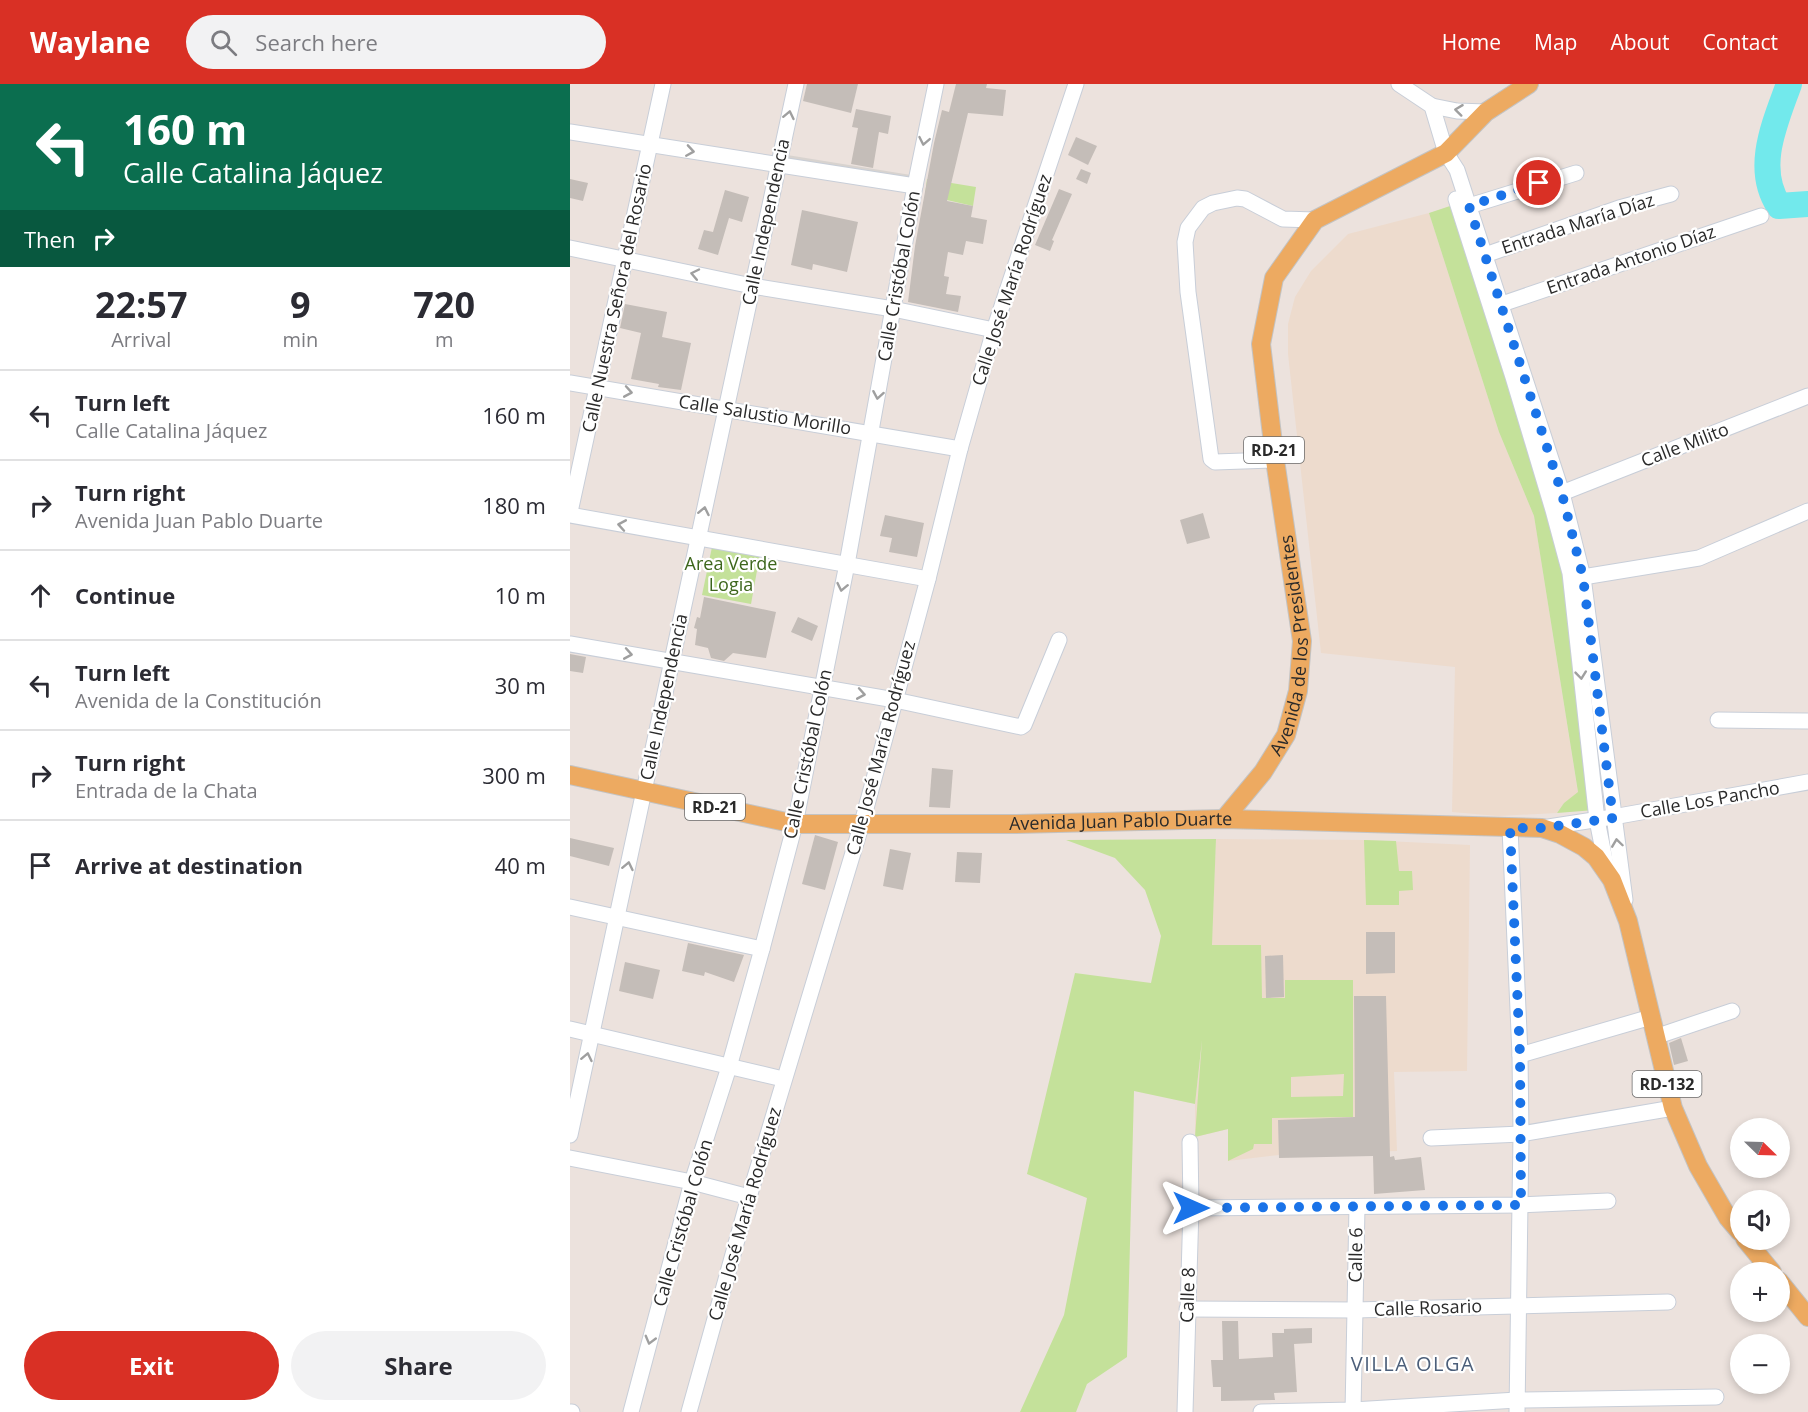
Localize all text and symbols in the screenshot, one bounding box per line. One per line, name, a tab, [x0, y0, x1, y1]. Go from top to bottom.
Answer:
search box	[186, 15, 606, 69]
text: Waylane	[30, 23, 150, 61]
icon: search	[207, 26, 240, 59]
text: Search here	[255, 27, 378, 57]
text: Home	[1442, 28, 1501, 56]
text: Map	[1534, 28, 1577, 56]
text: About	[1610, 28, 1670, 56]
text: Contact	[1703, 28, 1778, 56]
text: 160 m	[123, 100, 247, 157]
one-way arrow	[1454, 104, 1463, 117]
icon: left	[24, 108, 102, 186]
one-way arrow	[782, 111, 795, 121]
street label: Calle Independencia	[736, 136, 794, 307]
one-way arrow	[918, 136, 931, 146]
one-way arrow	[685, 144, 695, 156]
text: Calle Catalina Jáquez	[123, 154, 383, 191]
pin	[1513, 157, 1564, 208]
street label: Calle Nuestra Señora del Rosario	[576, 161, 656, 434]
icon: arrive	[1522, 166, 1555, 199]
street label: Calle José María Rodríguez	[965, 171, 1057, 389]
street label: Entrada María Díaz	[1498, 187, 1657, 259]
street label: Calle Cristóbal Colón	[871, 189, 925, 363]
street label: Entrada Antonio Díaz	[1543, 219, 1718, 299]
icon: right	[87, 222, 120, 255]
text: Then	[24, 224, 75, 254]
one-way arrow	[690, 268, 700, 281]
text: 22:57	[95, 280, 188, 329]
text: 9	[290, 280, 311, 329]
text: 720	[413, 280, 475, 329]
text: Arrival	[111, 326, 171, 353]
text: min	[282, 326, 318, 353]
text: m	[435, 326, 453, 353]
one-way arrow	[623, 386, 632, 398]
text: Turn left	[75, 387, 170, 417]
street label: Calle Salustio Morillo	[677, 389, 853, 440]
one-way arrow	[872, 390, 885, 400]
icon: left	[24, 399, 57, 432]
text: 160 m	[482, 400, 546, 430]
street label: Calle Milito	[1637, 416, 1732, 472]
text: Calle Catalina Jáquez	[75, 417, 267, 444]
road number: RD-21	[1244, 437, 1304, 463]
text: Turn right	[75, 477, 186, 507]
icon: right	[24, 489, 57, 522]
text: 180 m	[482, 490, 546, 520]
text: Avenida Juan Pablo Duarte	[75, 507, 323, 534]
one-way arrow	[697, 507, 710, 517]
one-way arrow	[618, 519, 628, 532]
street label: Avenida de los Presidentes	[1263, 533, 1313, 760]
park label: Area Verde Logia	[685, 551, 777, 596]
icon: ahead	[24, 579, 57, 612]
text: Continue	[75, 580, 175, 610]
text: 10 m	[495, 580, 546, 610]
one-way arrow	[836, 582, 849, 592]
street label: Calle Independencia	[634, 611, 692, 782]
street label: Calle José María Rodríguez	[840, 638, 920, 858]
one-way arrow	[622, 647, 632, 660]
text: Turn left	[75, 657, 170, 687]
street label: Calle Cristóbal Colón	[777, 667, 837, 841]
icon: left	[24, 669, 57, 702]
text: 30 m	[495, 670, 546, 700]
one-way arrow	[1574, 670, 1587, 680]
text: Avenida de la Constitución	[75, 687, 322, 714]
one-way arrow	[856, 688, 866, 700]
text: Turn right	[75, 747, 186, 777]
icon: right	[24, 759, 57, 792]
text: 300 m	[482, 760, 546, 790]
street label: Calle Los Pancho	[1638, 775, 1781, 823]
text: Entrada de la Chata	[75, 777, 258, 804]
road number: RD-21	[685, 794, 745, 820]
street label: Avenida Juan Pablo Duarte	[1009, 806, 1233, 835]
one-way arrow	[1611, 838, 1623, 847]
icon: arrive	[24, 849, 57, 882]
text: Arrive at destination	[75, 850, 303, 880]
text: 40 m	[495, 850, 546, 880]
one-way arrow	[621, 862, 634, 872]
one-way arrow	[580, 1052, 593, 1062]
road number: RD-132	[1632, 1071, 1702, 1097]
street label: Calle José María Rodríguez	[702, 1104, 786, 1323]
north arrow	[1730, 1118, 1790, 1178]
map controls	[1730, 1118, 1790, 1394]
street label: Calle Cristóbal Colón	[647, 1136, 717, 1309]
position arrow	[1159, 1176, 1223, 1240]
button: sound	[1730, 1190, 1790, 1250]
street label: Calle 6	[1343, 1227, 1367, 1283]
button: +	[1730, 1262, 1790, 1322]
street label: Calle 8	[1174, 1267, 1200, 1323]
street label: Calle Rosario	[1373, 1293, 1483, 1321]
button: Exit	[24, 1331, 279, 1400]
button: Share	[291, 1331, 546, 1400]
button: −	[1730, 1334, 1790, 1394]
one-way arrow	[645, 1335, 658, 1345]
district label: VILLA OLGA	[1351, 1350, 1475, 1377]

